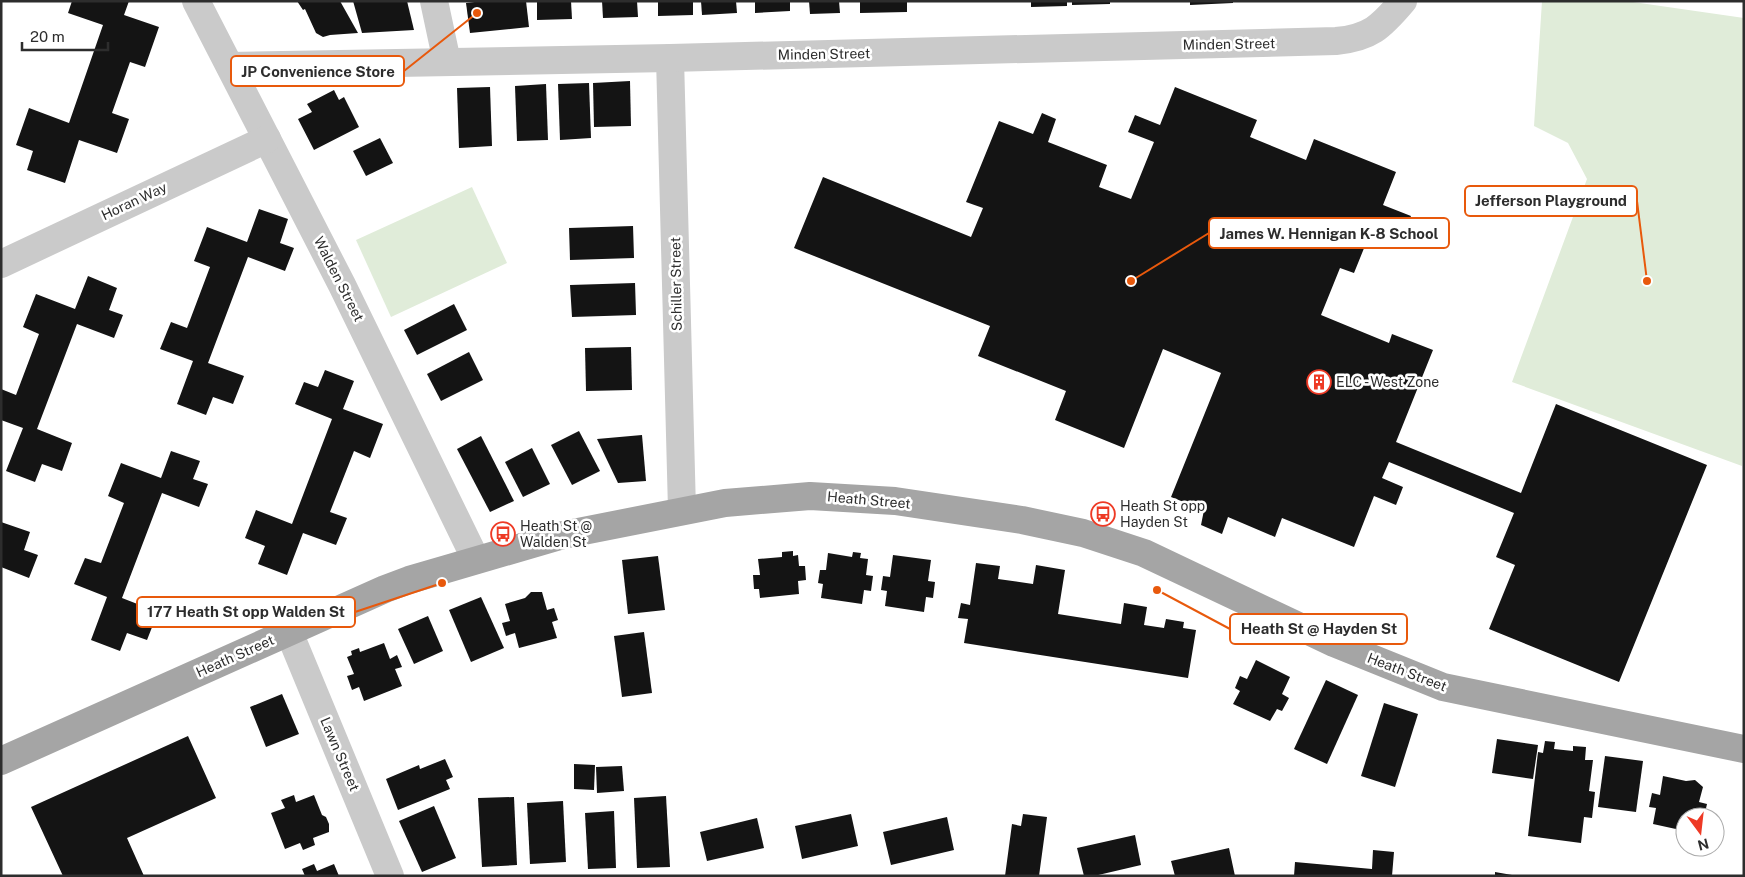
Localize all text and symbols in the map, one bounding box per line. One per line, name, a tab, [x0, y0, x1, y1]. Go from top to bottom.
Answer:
scale bar	[22, 20, 109, 52]
text: 20 m	[30, 28, 65, 45]
street label: Minden Street	[1183, 35, 1275, 53]
street label: Minden Street	[778, 45, 870, 63]
callout: JP Convenience Store	[231, 56, 404, 86]
text: JP Convenience Store	[241, 63, 395, 80]
street label: Horan Way	[99, 179, 170, 223]
callout: Jefferson Playground	[1465, 186, 1637, 216]
text: Jefferson Playground	[1475, 192, 1627, 209]
callout: James W. Hennigan K-8 School	[1209, 218, 1449, 248]
text: James W. Hennigan K-8 School	[1219, 225, 1439, 242]
street label: Walden Street	[311, 234, 367, 324]
street label: Schiller Street	[667, 237, 685, 331]
building icon: ELC - West Zone	[1306, 369, 1332, 395]
place label: ELC - West Zone	[1336, 374, 1439, 390]
street label: Heath Street	[827, 488, 911, 512]
place label: Heath St opp Hayden St	[1120, 498, 1205, 530]
bus stop icon: Heath St opp Hayden St	[1090, 501, 1116, 527]
place label: Heath St @ Walden St	[520, 518, 592, 550]
bus stop icon: Heath St @ Walden St	[490, 521, 516, 547]
callout: 177 Heath St opp Walden St	[137, 597, 355, 627]
text: 177 Heath St opp Walden St	[147, 603, 345, 620]
callout: Heath St @ Hayden St	[1230, 614, 1407, 644]
text: Heath St @ Hayden St	[1241, 620, 1397, 637]
street label: Heath Street	[194, 632, 276, 680]
street label: Heath Street	[1365, 650, 1449, 694]
street label: Lawn Street	[317, 715, 363, 793]
north arrow	[1675, 807, 1725, 857]
text: N	[1696, 835, 1711, 854]

